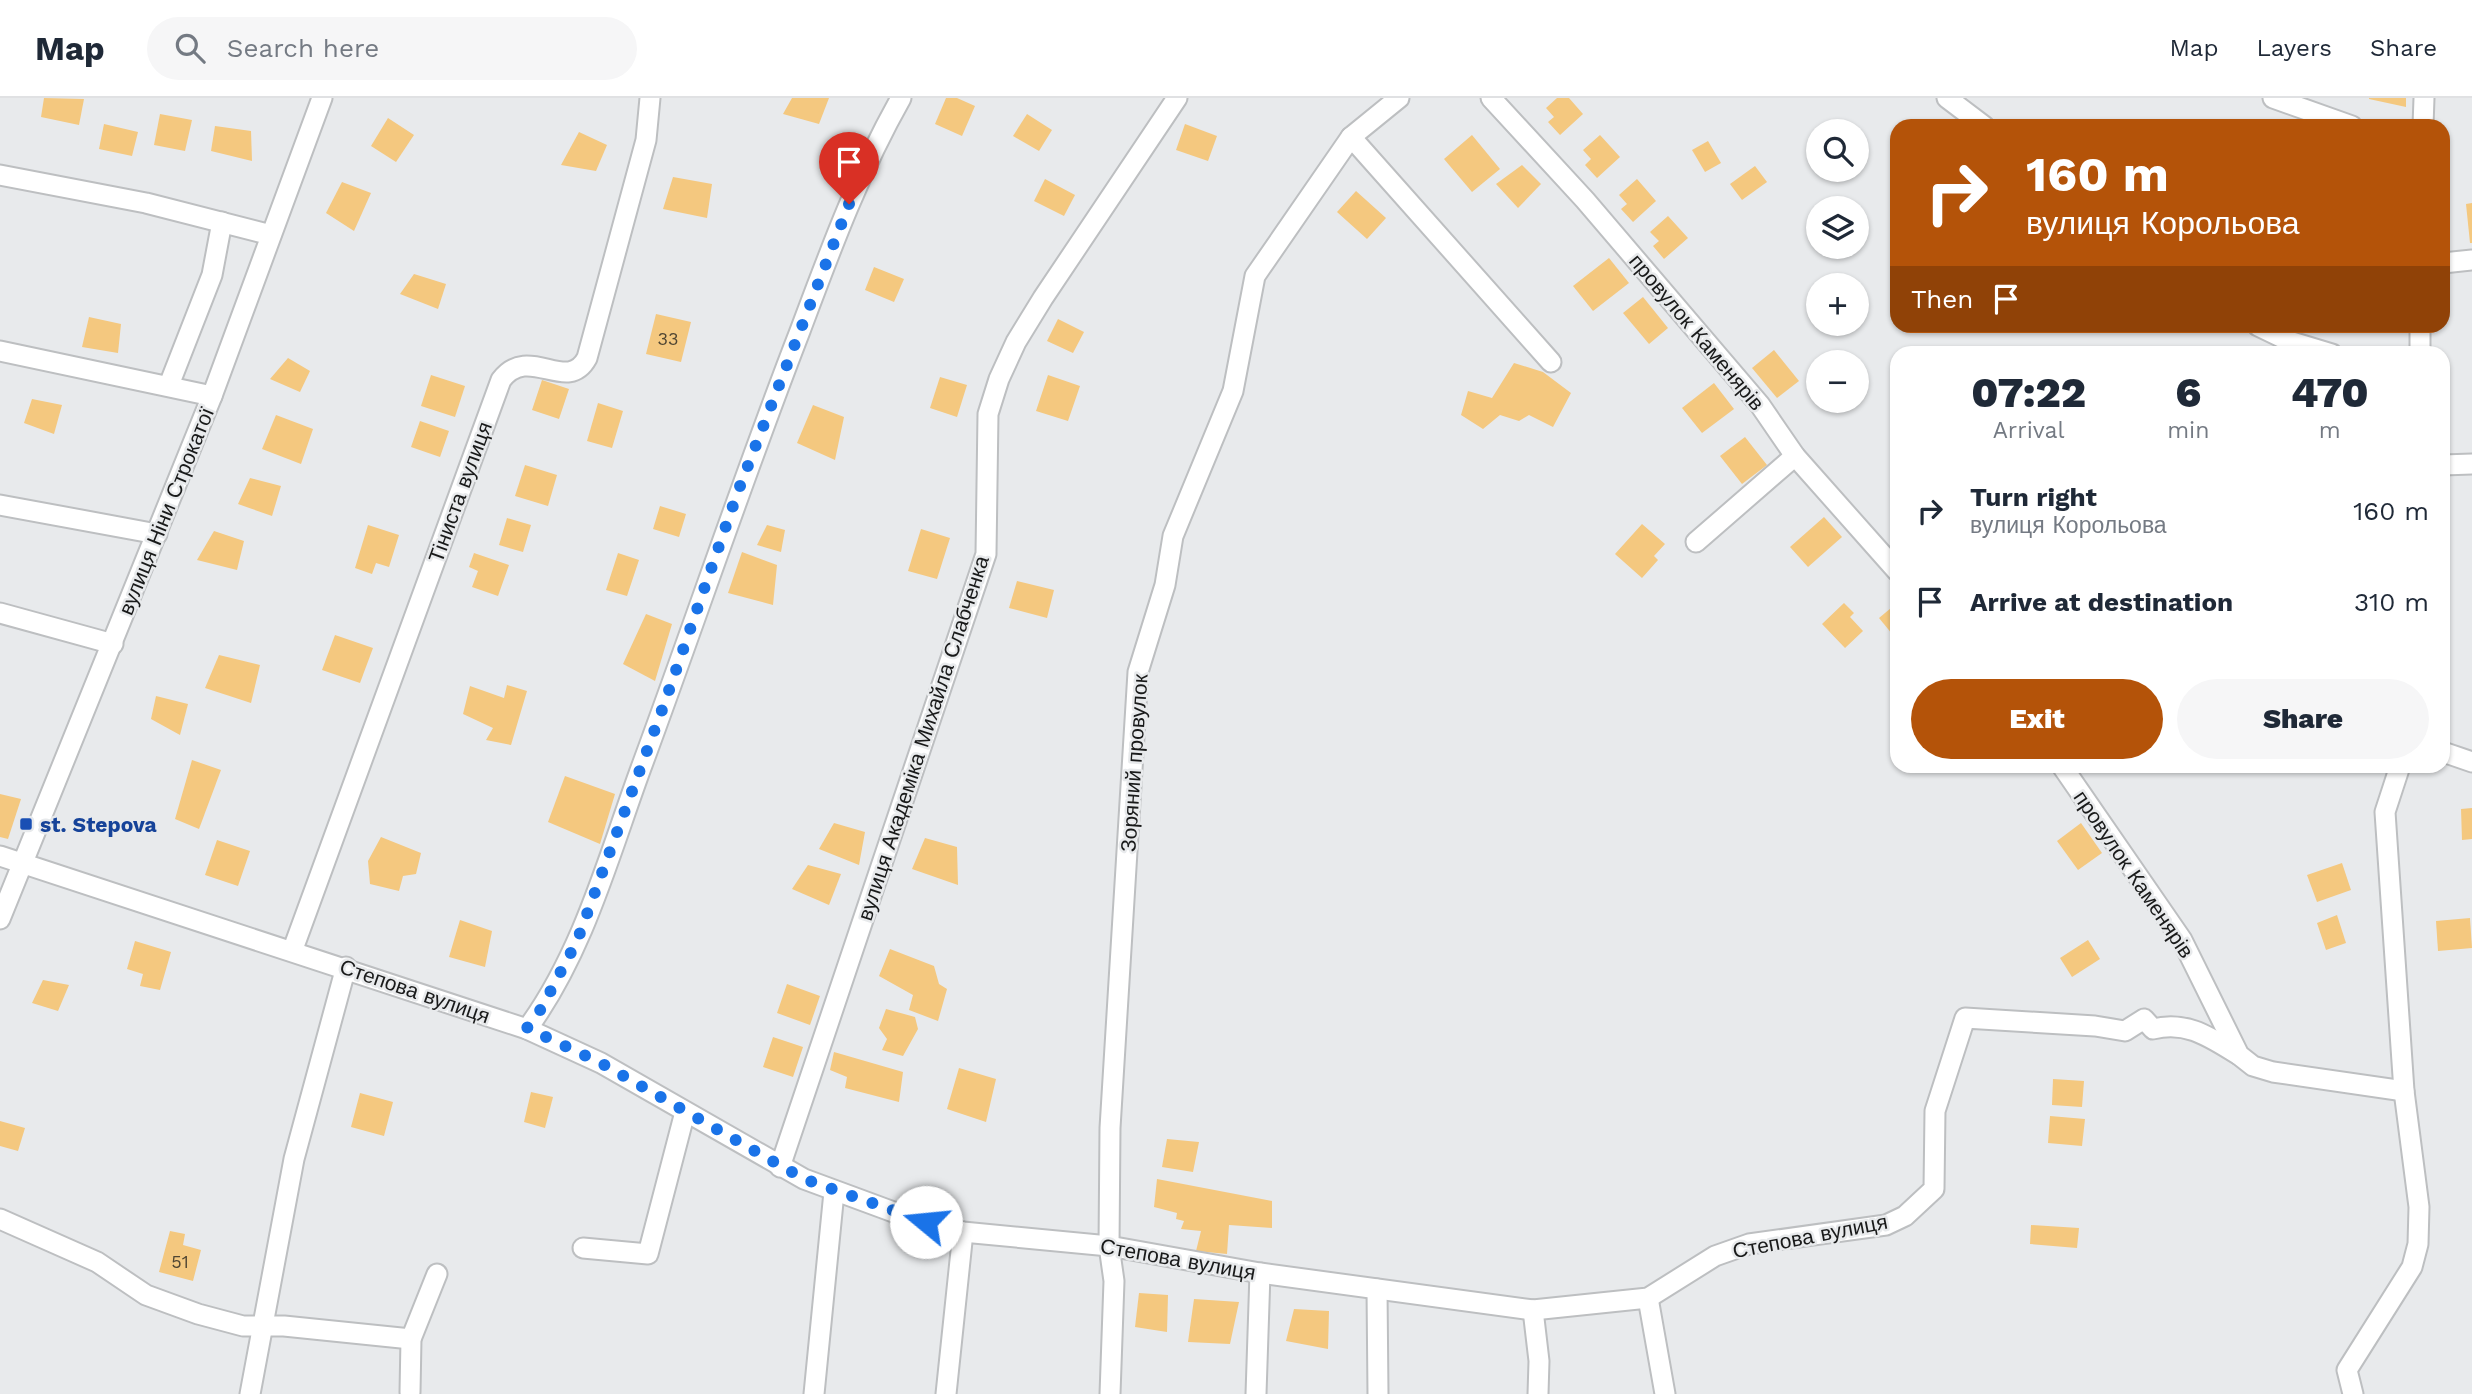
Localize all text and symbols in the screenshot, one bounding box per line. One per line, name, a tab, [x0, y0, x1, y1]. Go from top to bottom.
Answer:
search box	[147, 17, 637, 80]
text: Map	[35, 29, 105, 68]
icon: search	[171, 29, 209, 67]
text: Search here	[227, 33, 379, 63]
text: Map	[2170, 34, 2218, 62]
text: Layers	[2256, 34, 2332, 62]
text: Share	[2370, 34, 2437, 62]
map controls	[1806, 119, 1869, 413]
button: search	[1806, 119, 1869, 182]
pin	[819, 132, 879, 204]
icon: arrive	[830, 143, 868, 181]
text: 160 m	[2026, 145, 2169, 203]
icon: right	[1911, 147, 2002, 238]
button: layers	[1806, 196, 1869, 259]
text: вулиця Корольова	[2026, 204, 2300, 242]
street label: провулок Каменярів	[1624, 249, 1770, 415]
button: +	[1806, 273, 1869, 336]
icon: arrive	[1987, 280, 2025, 318]
text: Then	[1911, 284, 1973, 314]
house number: 33	[658, 328, 679, 349]
button: −	[1806, 350, 1869, 413]
text: 07:22	[1971, 368, 2086, 417]
text: 6	[2175, 368, 2201, 417]
text: 470	[2291, 368, 2369, 417]
street label: вулиця Ніни Строкатої	[113, 403, 219, 618]
text: Arrival	[1993, 417, 2064, 444]
text: min	[2167, 417, 2209, 444]
text: m	[2319, 417, 2341, 444]
street label: Тіниста вулиця	[423, 418, 497, 566]
text: Turn right	[1970, 482, 2097, 512]
icon: right	[1911, 492, 1949, 530]
text: 160 m	[2353, 496, 2429, 526]
text: вулиця Корольова	[1970, 512, 2167, 539]
street label: вулиця Академіка Михайла Слабченка	[852, 552, 994, 924]
icon: arrive	[1911, 583, 1949, 621]
text: Arrive at destination	[1970, 587, 2233, 617]
text: 310 m	[2354, 587, 2429, 617]
street label: Зоряний провулок	[1115, 672, 1153, 853]
button: Exit	[1911, 679, 2163, 759]
button: Share	[2177, 679, 2429, 759]
street label: провулок Каменярів	[2069, 786, 2199, 962]
place label: st. Stepova	[40, 812, 158, 837]
marker: st. Stepova	[18, 816, 34, 832]
street label: Степова вулиця	[337, 954, 493, 1028]
position arrow	[889, 1185, 963, 1259]
street label: Степова вулиця	[1730, 1209, 1890, 1263]
street label: Степова вулиця	[1098, 1233, 1258, 1285]
house number: 51	[171, 1251, 189, 1272]

